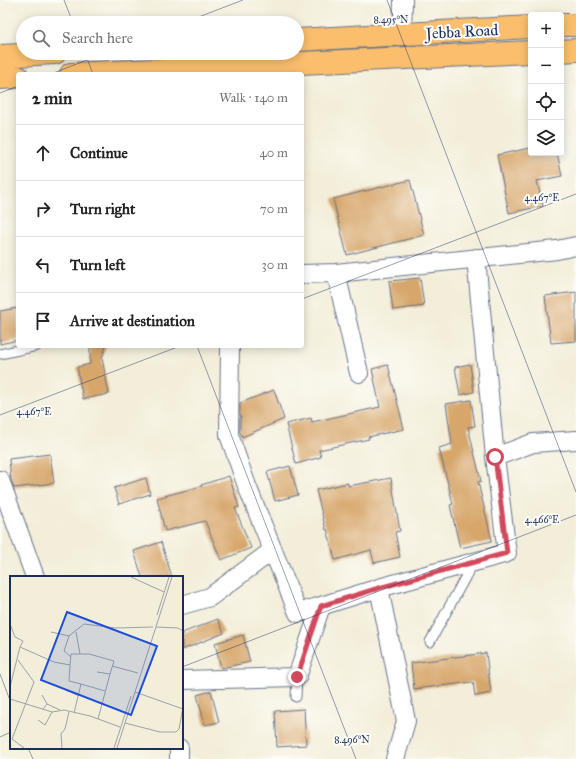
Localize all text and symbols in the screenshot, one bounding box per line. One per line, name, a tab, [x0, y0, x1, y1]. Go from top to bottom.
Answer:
map controls	[528, 12, 564, 156]
button: +	[528, 12, 564, 48]
text: 8.495°N	[373, 14, 409, 26]
search box	[16, 16, 304, 60]
street label: Jebba Road	[423, 20, 499, 44]
icon: search	[30, 27, 52, 49]
text: Search here	[62, 29, 133, 47]
button: −	[528, 48, 564, 84]
button: locate	[528, 84, 564, 120]
text: 2 min	[32, 88, 72, 109]
text: Walk · 140 m	[219, 90, 288, 106]
button: layers	[528, 120, 564, 156]
icon: ahead	[32, 142, 54, 164]
text: Continue	[70, 144, 128, 162]
text: 40 m	[259, 145, 288, 161]
text: 4.467°E	[525, 192, 559, 204]
icon: right	[32, 198, 54, 220]
text: Turn right	[70, 200, 135, 218]
text: 70 m	[260, 201, 288, 217]
icon: left	[32, 254, 54, 276]
text: Turn left	[70, 256, 126, 274]
text: 30 m	[262, 257, 288, 273]
icon: arrive	[32, 310, 54, 332]
text: Arrive at destination	[70, 312, 195, 330]
text: 4.467°E	[17, 406, 51, 418]
route start	[486, 448, 504, 466]
text: 4.466°E	[525, 514, 559, 526]
inset map	[10, 576, 183, 749]
route end	[288, 668, 306, 686]
text: 8.496°N	[334, 734, 370, 746]

